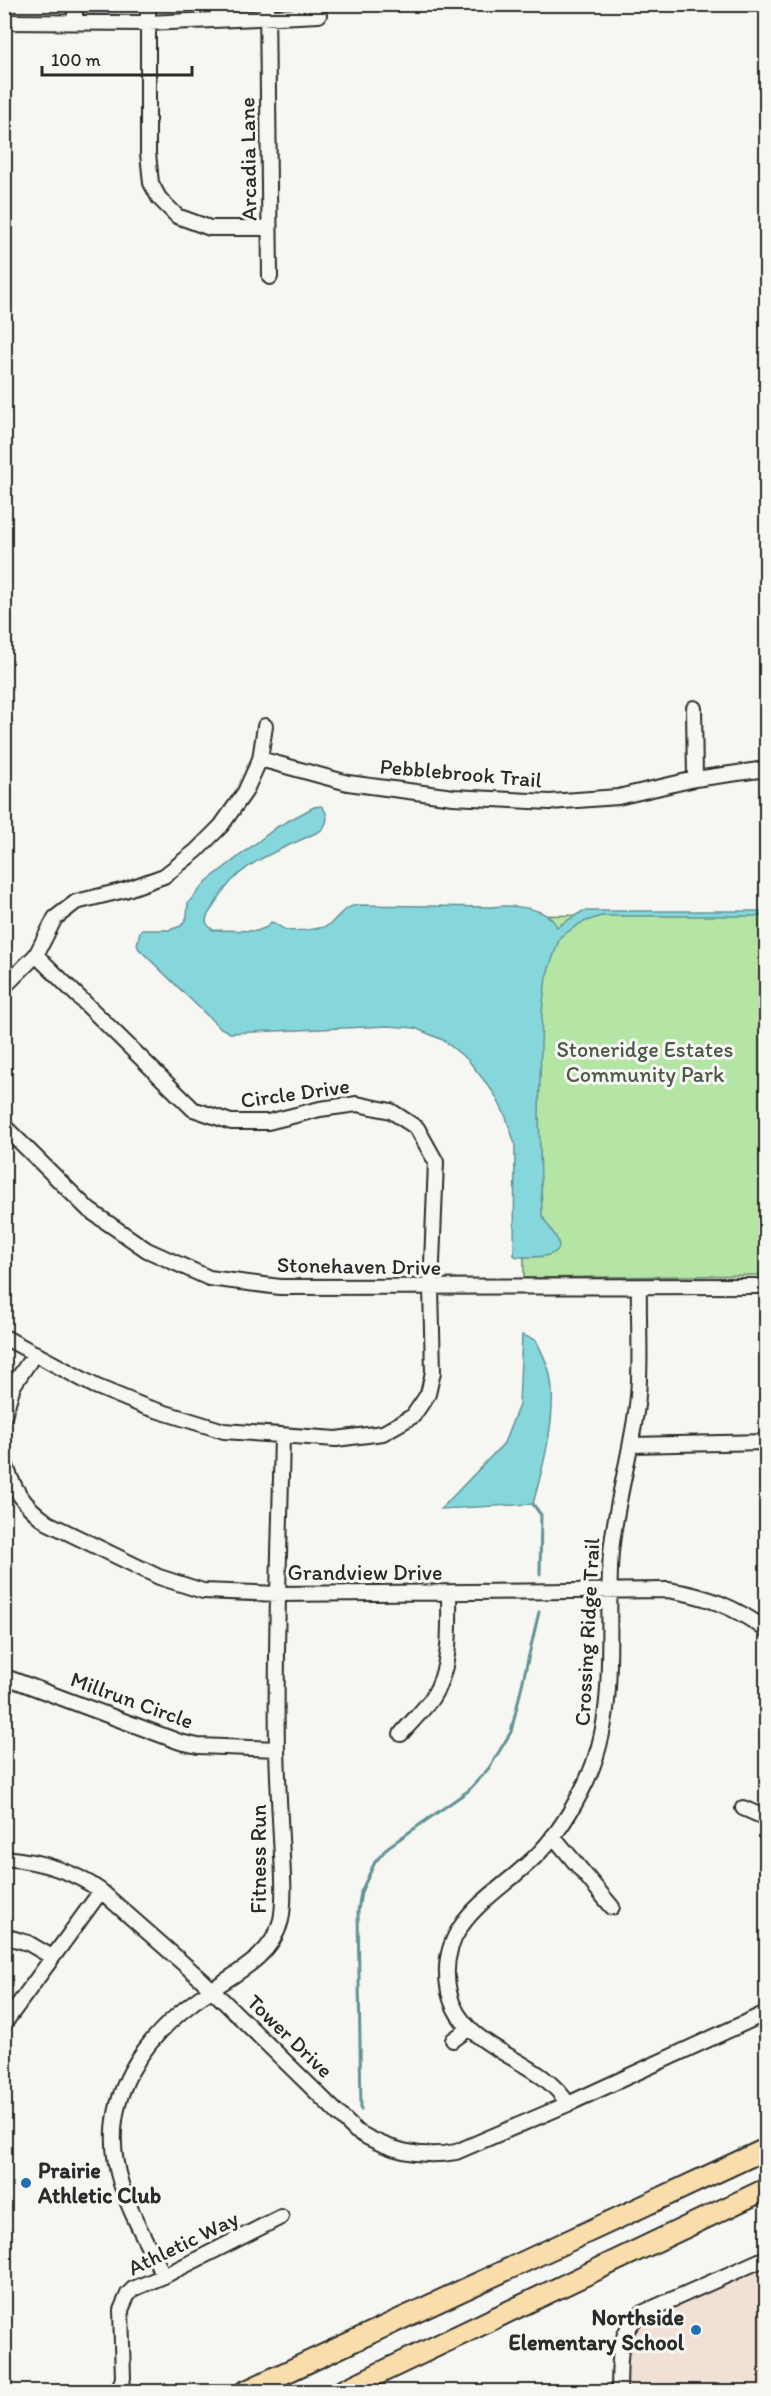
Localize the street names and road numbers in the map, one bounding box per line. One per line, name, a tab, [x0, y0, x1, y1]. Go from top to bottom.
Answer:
street label: Arcadia Lane	[233, 97, 263, 221]
street label: Pebblebrook Trail	[379, 752, 543, 794]
street label: Circle Drive	[239, 1072, 351, 1114]
street label: Stonehaven Drive	[277, 1251, 441, 1281]
street label: Crossing Ridge Trail	[569, 1537, 605, 1727]
street label: Grandview Drive	[288, 1559, 443, 1586]
street label: Millrun Circle	[67, 1665, 197, 1735]
street label: Fitness Run	[245, 1804, 272, 1914]
street label: Tower Drive	[241, 1988, 339, 2084]
street label: Athletic Way	[123, 2204, 243, 2281]

